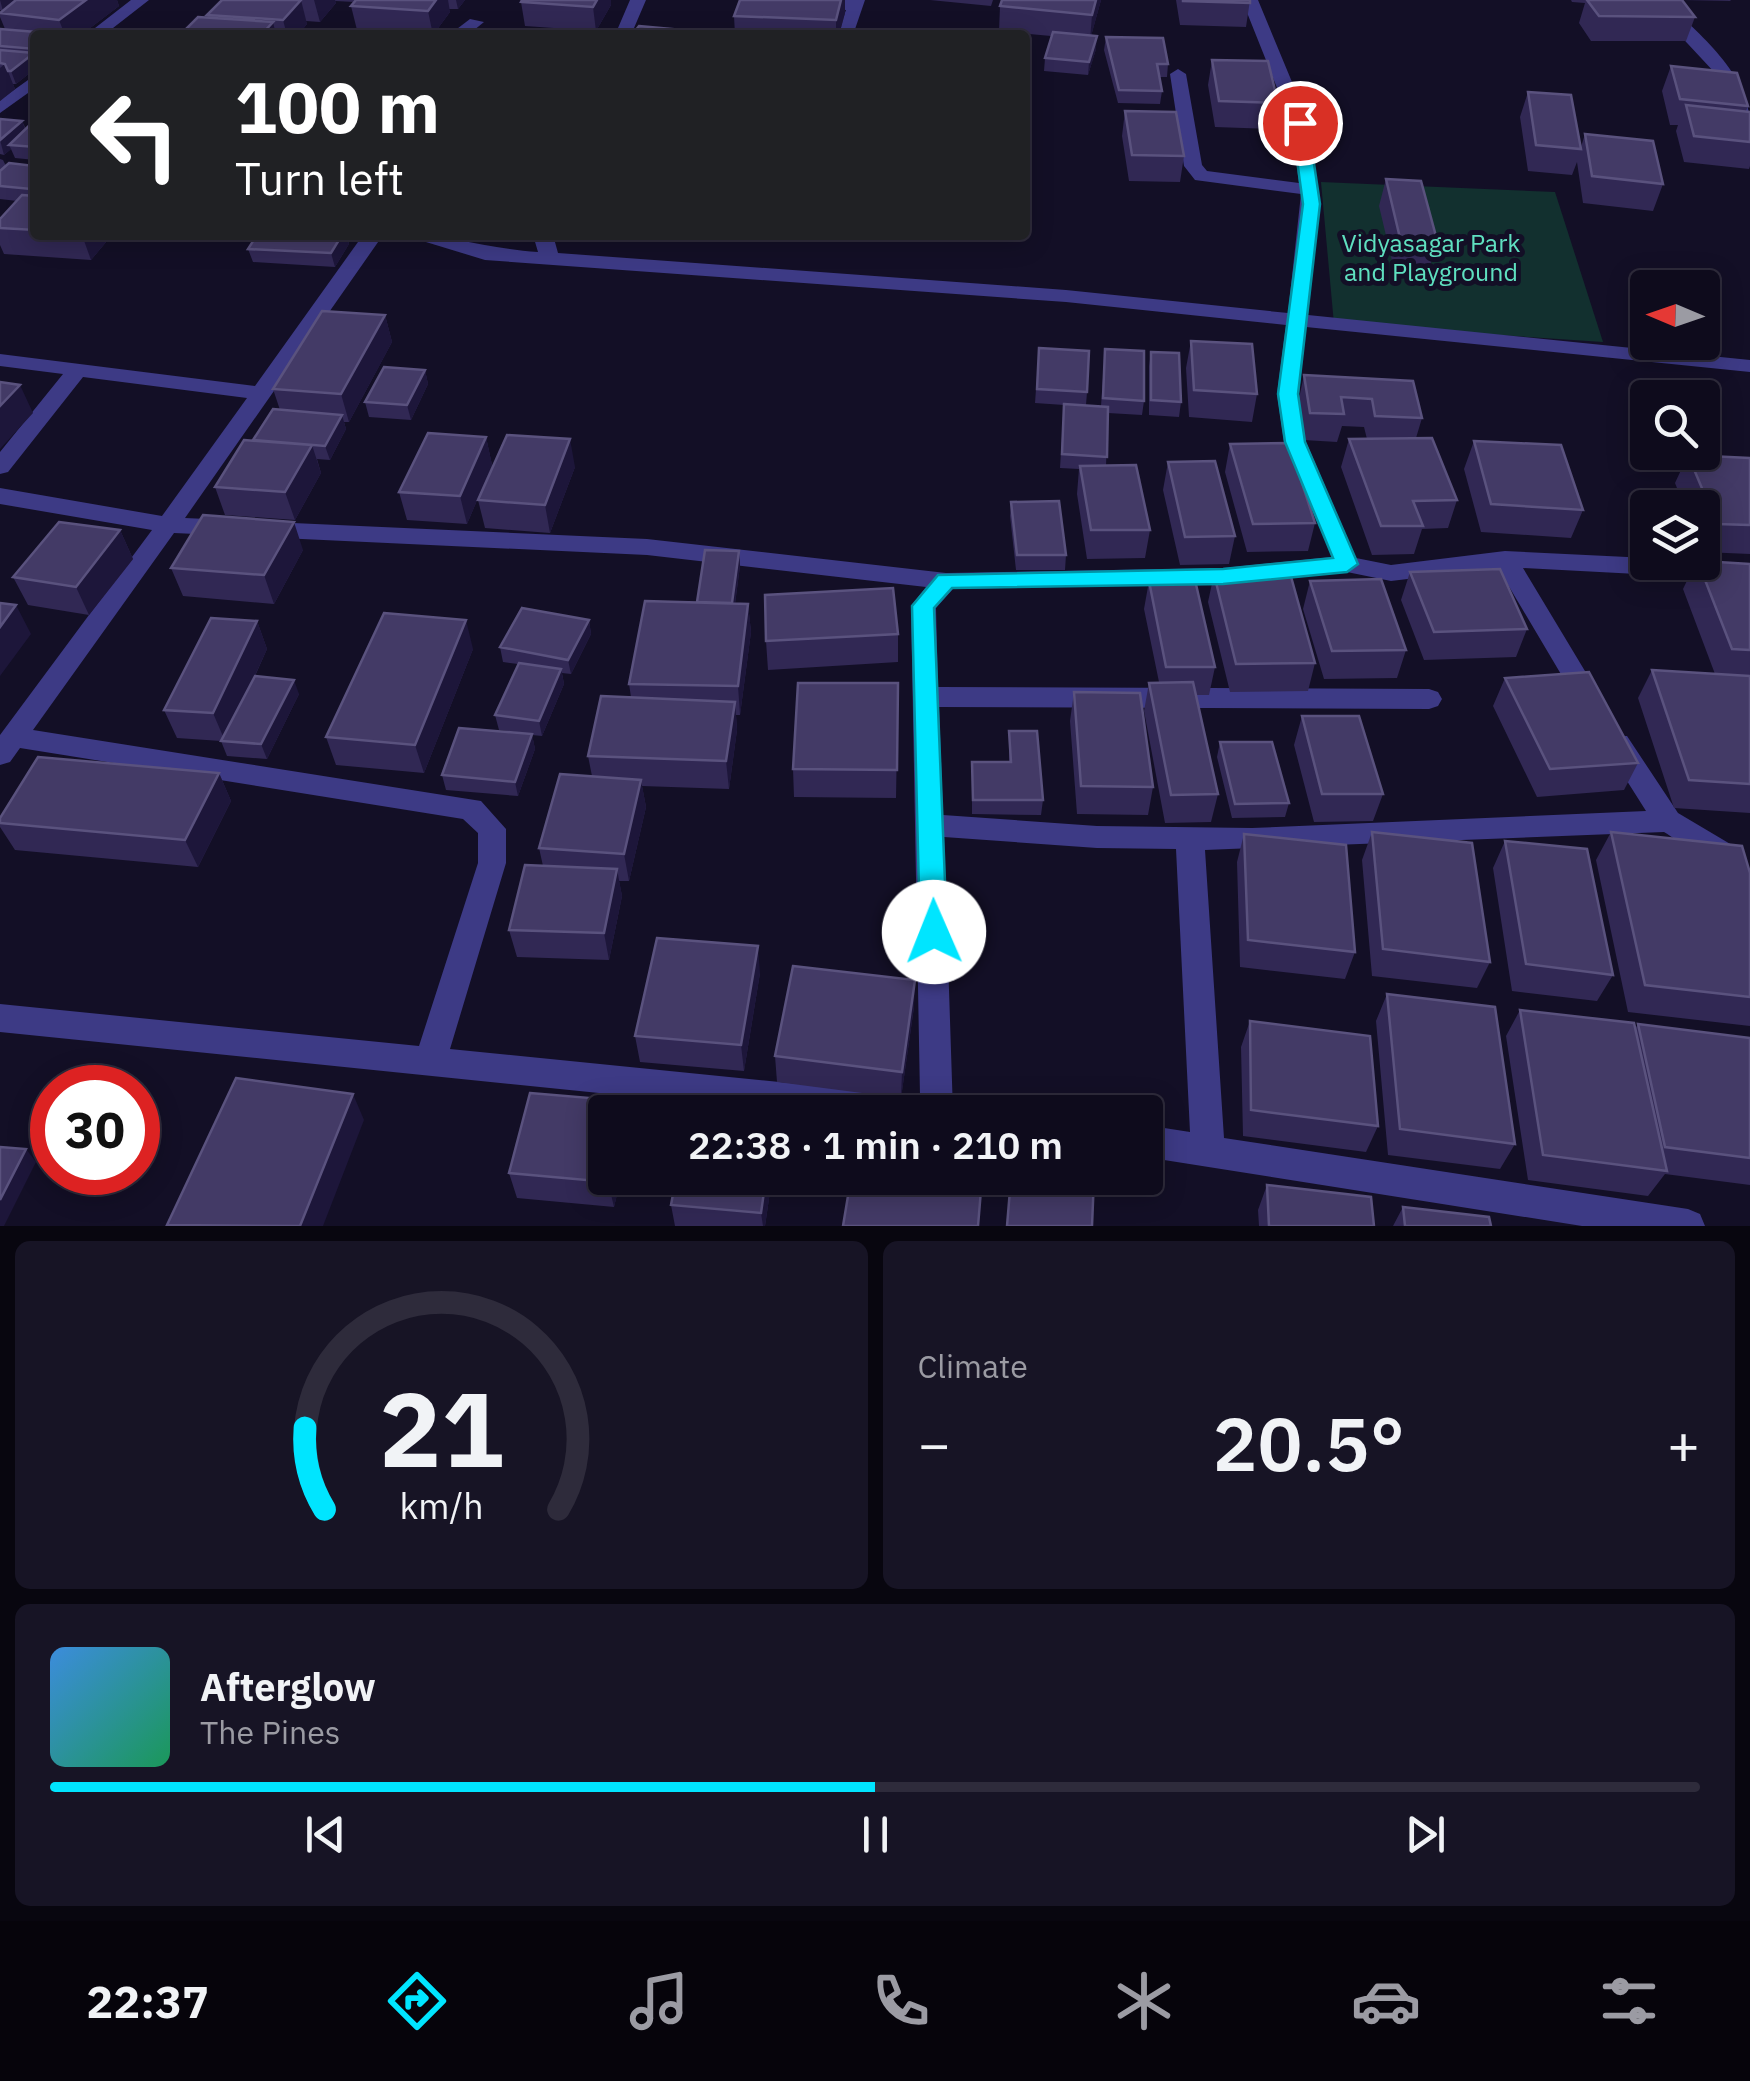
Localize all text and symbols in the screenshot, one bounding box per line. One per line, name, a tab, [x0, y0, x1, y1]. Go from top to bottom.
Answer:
text: 100 m	[235, 61, 440, 152]
icon: left	[70, 70, 200, 200]
pin	[1258, 81, 1343, 166]
icon: arrive	[1273, 96, 1328, 151]
text: Turn left	[235, 149, 404, 207]
park label: Vidyasagar Park and Playground	[1341, 226, 1521, 288]
north arrow	[1630, 270, 1720, 360]
map controls	[1630, 270, 1720, 580]
button: search	[1630, 380, 1720, 470]
button: layers	[1630, 490, 1720, 580]
position arrow	[882, 880, 986, 984]
speed limit sign: 30	[30, 1065, 160, 1195]
text: 22:38 · 1 min · 210 m	[688, 1120, 1063, 1169]
text: Climate	[918, 1345, 1028, 1387]
text: 21	[379, 1360, 504, 1496]
text: 20.5°	[1212, 1394, 1405, 1492]
text: −	[918, 1408, 951, 1479]
text: +	[1667, 1408, 1700, 1479]
text: km/h	[399, 1482, 483, 1529]
text: Afterglow	[200, 1662, 376, 1711]
text: The Pines	[200, 1711, 340, 1753]
icon: previous	[298, 1807, 353, 1862]
icon: pause	[848, 1807, 903, 1862]
icon: next	[1398, 1807, 1453, 1862]
icon: directions	[382, 1966, 452, 2036]
icon: music	[624, 1966, 694, 2036]
icon: phone	[866, 1966, 936, 2036]
icon: climate	[1109, 1966, 1179, 2036]
icon: car	[1351, 1966, 1421, 2036]
icon: filters	[1594, 1966, 1664, 2036]
text: 22:37	[86, 1972, 209, 2030]

